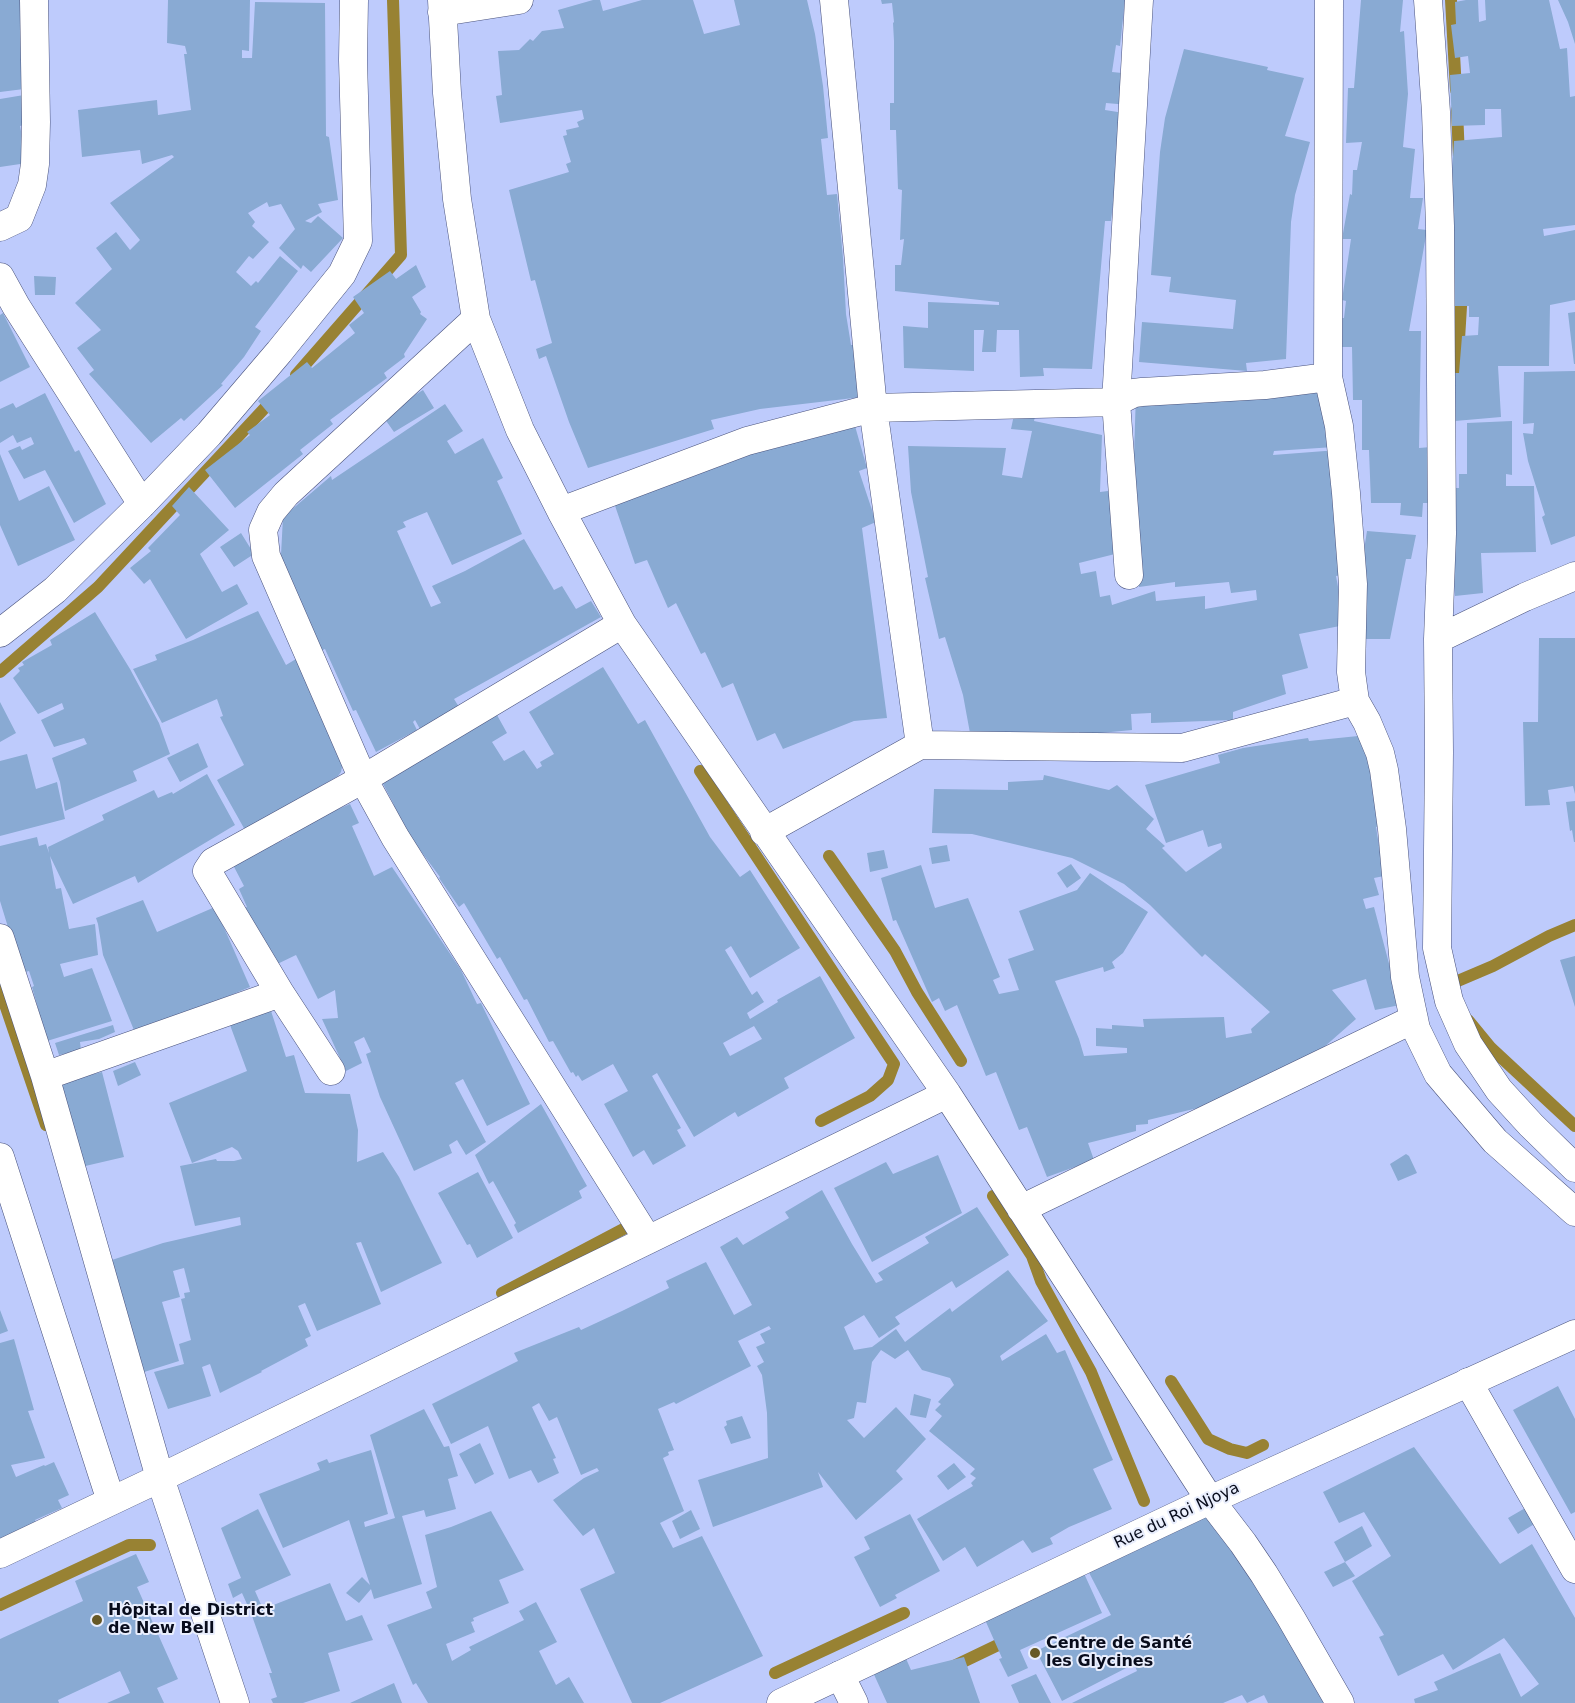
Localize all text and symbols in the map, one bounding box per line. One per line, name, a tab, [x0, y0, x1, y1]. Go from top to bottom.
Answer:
street label: Rue du Roi Njoya	[1111, 1479, 1243, 1553]
place label: Hôpital de District de New Bell	[108, 1601, 273, 1639]
marker: Hôpital de District de New Bell	[90, 1613, 104, 1627]
place label: Centre de Santé les Glycines	[1046, 1634, 1192, 1672]
marker: Centre de Santé les Glycines	[1028, 1646, 1042, 1660]

